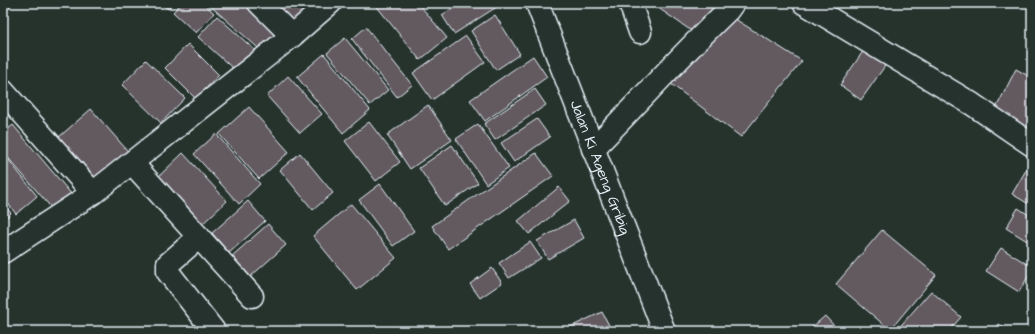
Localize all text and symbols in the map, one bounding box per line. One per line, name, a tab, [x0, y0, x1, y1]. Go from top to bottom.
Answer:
street label: Jalan Ki Ageng Gribig	[565, 97, 636, 238]

